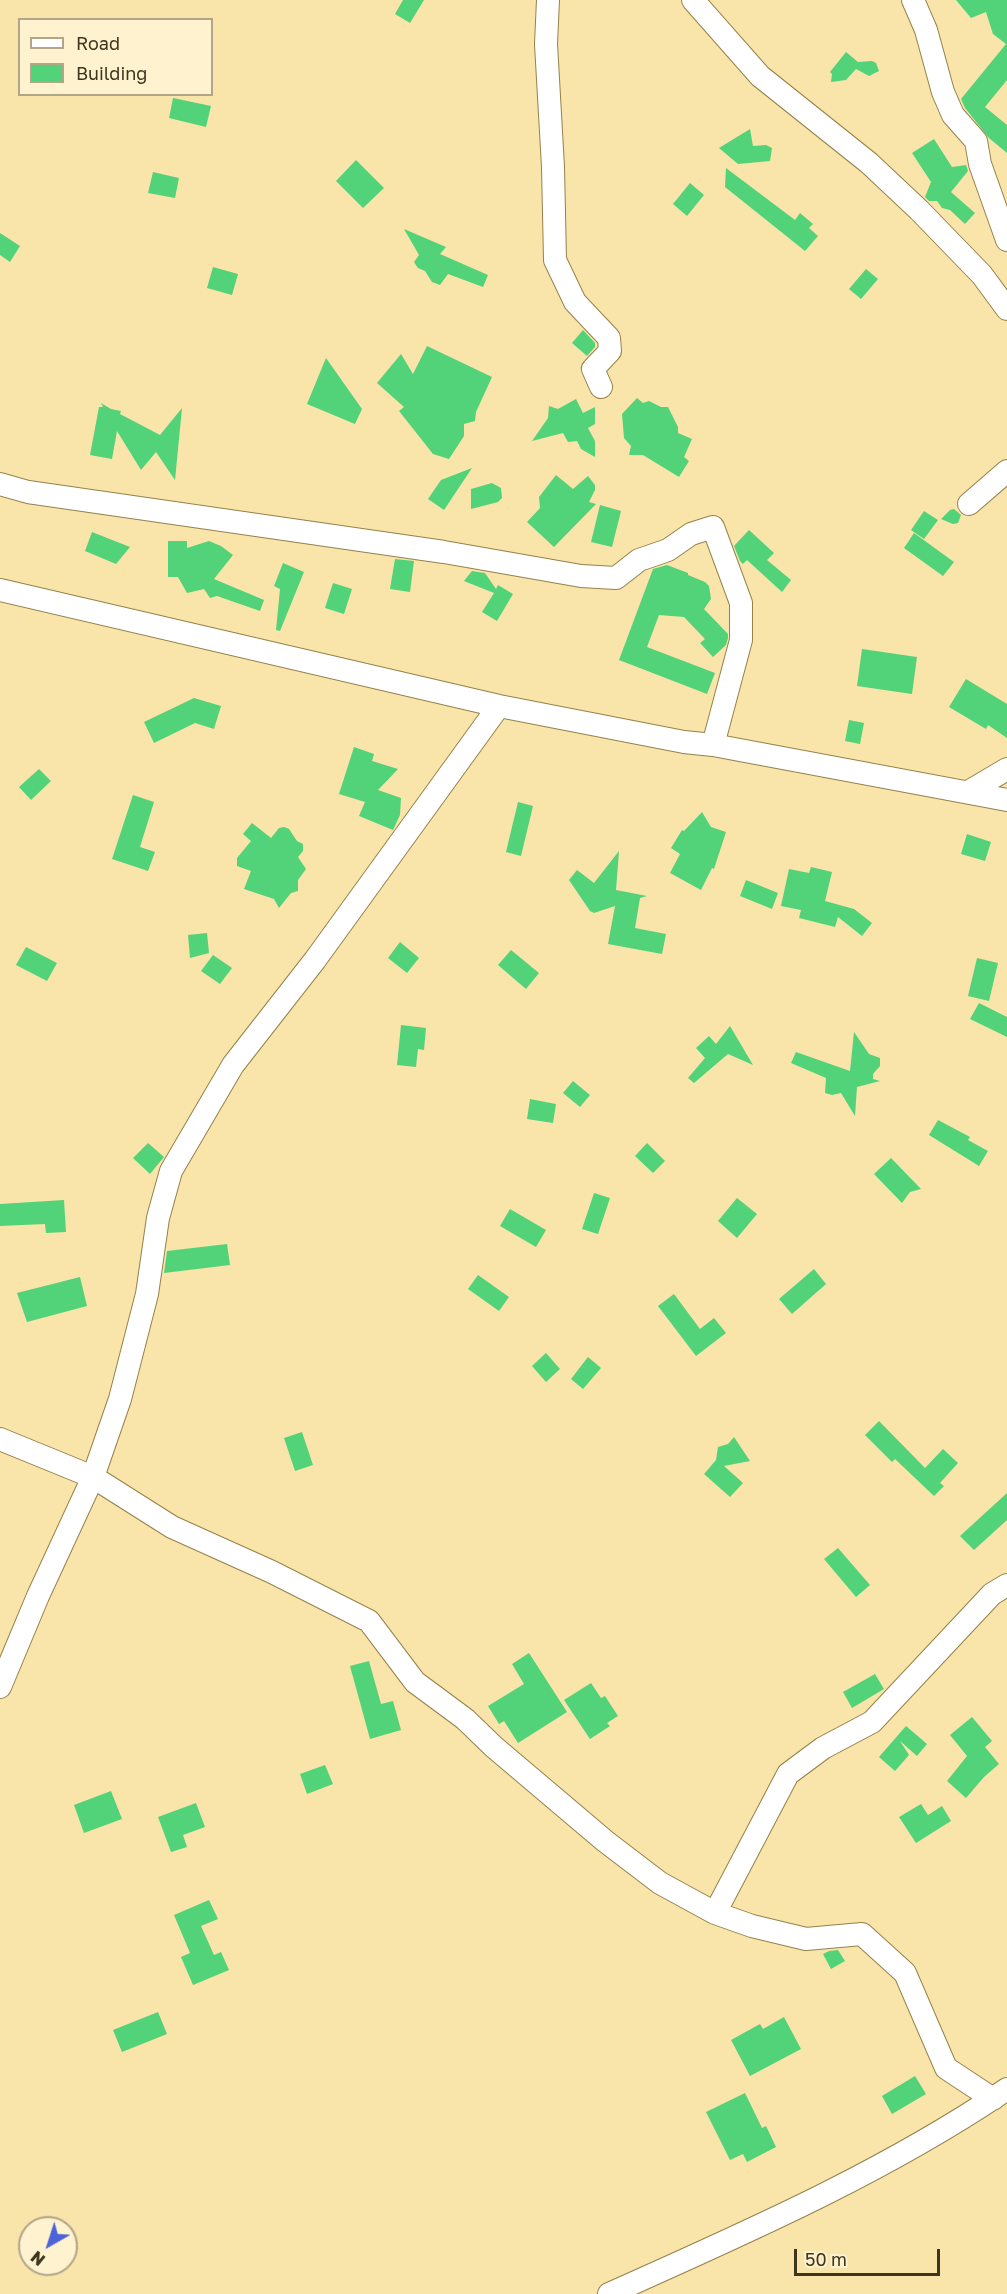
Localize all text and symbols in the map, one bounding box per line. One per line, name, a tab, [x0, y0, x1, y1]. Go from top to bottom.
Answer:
legend	[18, 18, 213, 96]
text: Road	[76, 32, 120, 54]
text: Building	[76, 62, 147, 84]
north arrow	[18, 2216, 78, 2276]
scale bar	[797, 2237, 942, 2275]
text: N	[27, 2247, 49, 2270]
text: 50 m	[805, 2248, 847, 2270]

